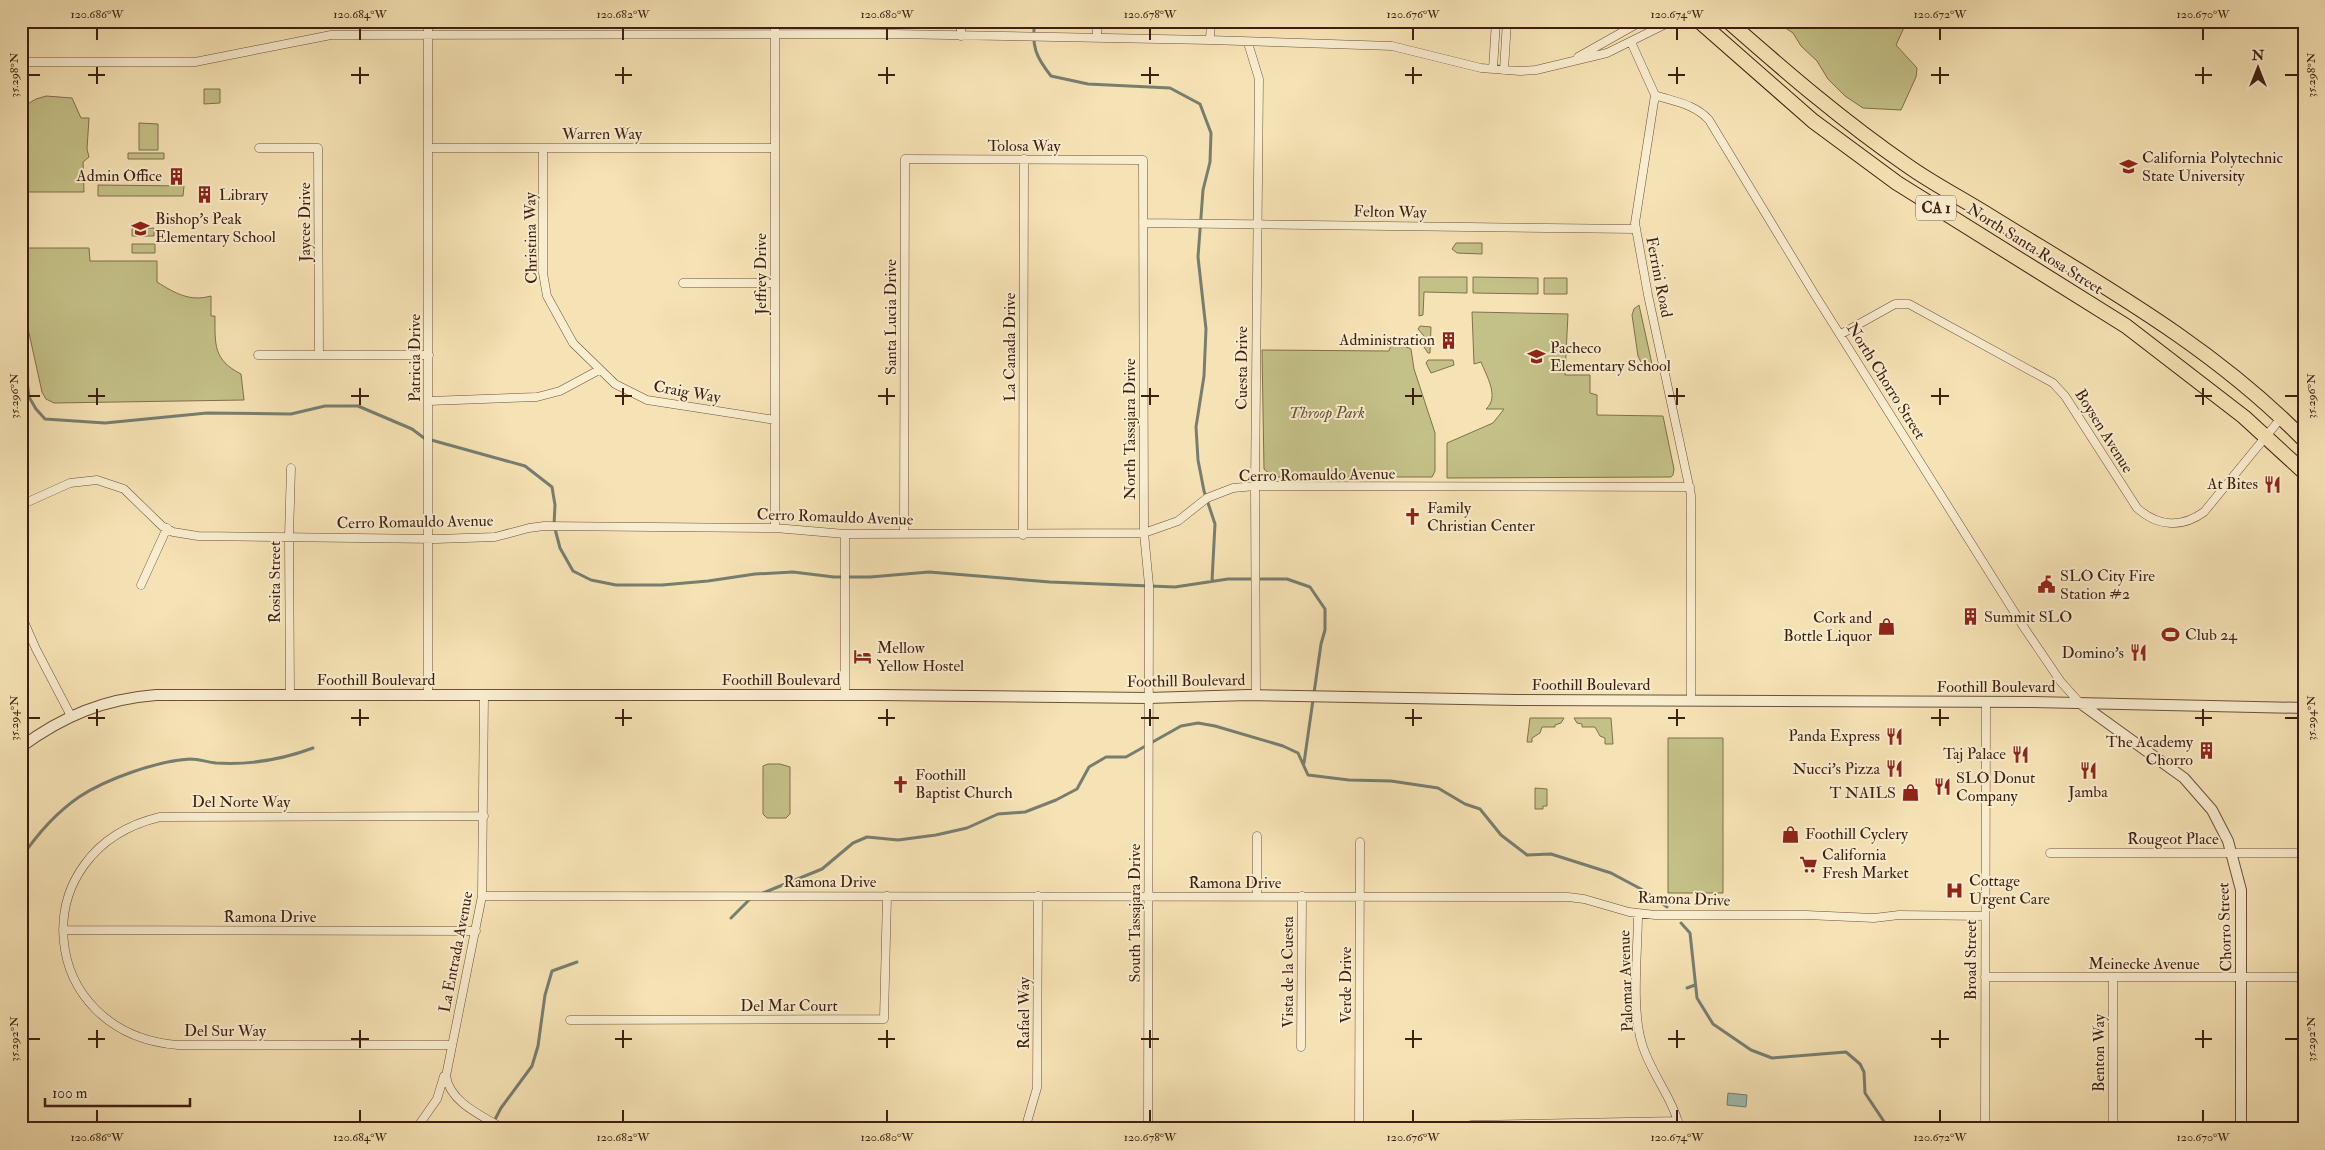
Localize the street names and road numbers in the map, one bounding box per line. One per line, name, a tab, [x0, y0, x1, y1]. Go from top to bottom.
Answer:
street label: Warren Way	[561, 124, 643, 144]
street label: Tolosa Way	[988, 136, 1061, 156]
street label: Jaycee Drive	[295, 182, 316, 263]
street label: Christina Way	[520, 191, 542, 284]
road number: CA 1	[1916, 196, 1956, 220]
street label: North Santa Rosa Street	[1963, 199, 2107, 299]
street label: Felton Way	[1353, 201, 1428, 223]
street label: Jeffrey Drive	[751, 233, 772, 316]
street label: Ferrini Road	[1641, 235, 1677, 319]
street label: Santa Lucia Drive	[881, 259, 901, 375]
street label: La Canada Drive	[1000, 292, 1020, 402]
street label: Patricia Drive	[405, 314, 425, 402]
street label: North Chorro Street	[1842, 319, 1930, 443]
street label: Cuesta Drive	[1232, 326, 1252, 410]
street label: North Tassajara Drive	[1120, 358, 1140, 500]
street label: Craig Way	[652, 376, 723, 408]
street label: Boysen Avenue	[2070, 385, 2138, 477]
street label: Cerro Romauldo Avenue	[1238, 464, 1396, 486]
street label: Cerro Romauldo Avenue	[756, 504, 914, 530]
street label: Cerro Romauldo Avenue	[336, 511, 494, 533]
street label: Rosita Street	[265, 541, 285, 623]
street label: Foothill Boulevard	[317, 670, 436, 690]
street label: Foothill Boulevard	[722, 670, 841, 690]
street label: Foothill Boulevard	[1126, 670, 1246, 692]
street label: Foothill Boulevard	[1532, 675, 1651, 695]
street label: Foothill Boulevard	[1937, 677, 2056, 697]
street label: Del Norte Way	[192, 792, 291, 812]
street label: Rougeot Place	[2127, 829, 2219, 849]
street label: South Tassajara Drive	[1125, 843, 1145, 982]
street label: Ramona Drive	[784, 872, 877, 892]
street label: Ramona Drive	[1189, 873, 1282, 893]
street label: Chorro Street	[2213, 882, 2237, 972]
street label: Ramona Drive	[1637, 887, 1731, 911]
street label: La Entrada Avenue	[434, 889, 478, 1014]
street label: Ramona Drive	[224, 907, 317, 927]
street label: Vista de la Cuesta	[1278, 916, 1298, 1028]
street label: Broad Street	[1961, 920, 1981, 1000]
street label: Palomar Avenue	[1614, 929, 1638, 1032]
street label: Verde Drive	[1336, 946, 1356, 1024]
street label: Meinecke Avenue	[2088, 954, 2200, 974]
street label: Rafael Way	[1014, 976, 1034, 1049]
street label: Del Mar Court	[740, 996, 838, 1016]
street label: Benton Way	[2089, 1013, 2109, 1092]
street label: Del Sur Way	[184, 1021, 267, 1041]

